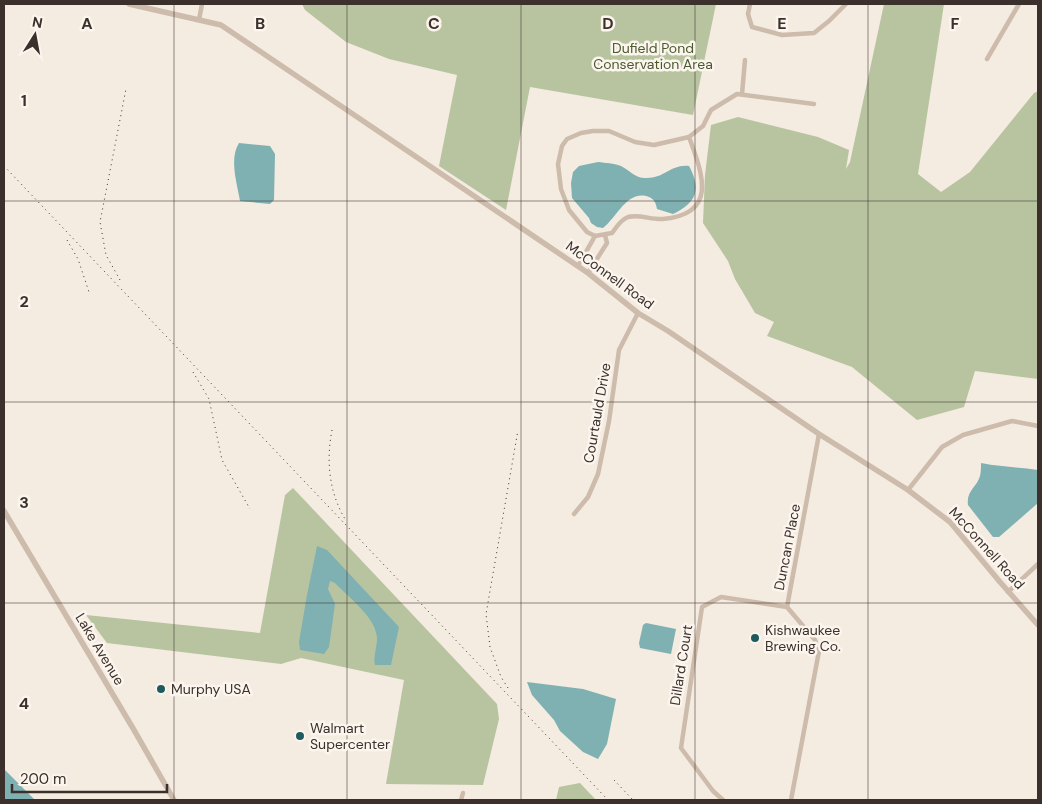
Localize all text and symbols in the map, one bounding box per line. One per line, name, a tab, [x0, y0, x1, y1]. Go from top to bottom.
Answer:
north arrow	[10, 10, 60, 60]
text: N	[31, 12, 44, 32]
text: A	[81, 13, 93, 34]
text: B	[255, 13, 265, 34]
text: C	[428, 13, 440, 34]
text: D	[602, 13, 614, 34]
text: E	[777, 13, 787, 34]
text: F	[951, 13, 960, 34]
park label: Dufield Pond Conservation Area	[593, 39, 713, 73]
text: 1	[21, 90, 27, 111]
street label: McConnell Road	[562, 237, 658, 313]
text: 2	[19, 291, 29, 312]
street label: Courtauld Drive	[579, 361, 615, 465]
text: 3	[19, 492, 29, 513]
street label: Duncan Place	[770, 502, 804, 592]
street label: McConnell Road	[945, 503, 1029, 593]
street label: Lake Avenue	[71, 610, 129, 688]
place label: Kishwaukee Brewing Co.	[765, 621, 841, 655]
street label: Dillard Court	[666, 623, 696, 707]
marker: Kishwaukee Brewing Co.	[749, 632, 761, 644]
place label: Murphy USA	[171, 680, 251, 698]
marker: Murphy USA	[155, 683, 167, 695]
text: 4	[19, 693, 29, 714]
place label: Walmart Supercenter	[310, 719, 390, 753]
marker: Walmart Supercenter	[294, 730, 306, 742]
scale bar	[12, 762, 168, 794]
text: 200 m	[20, 769, 66, 789]

